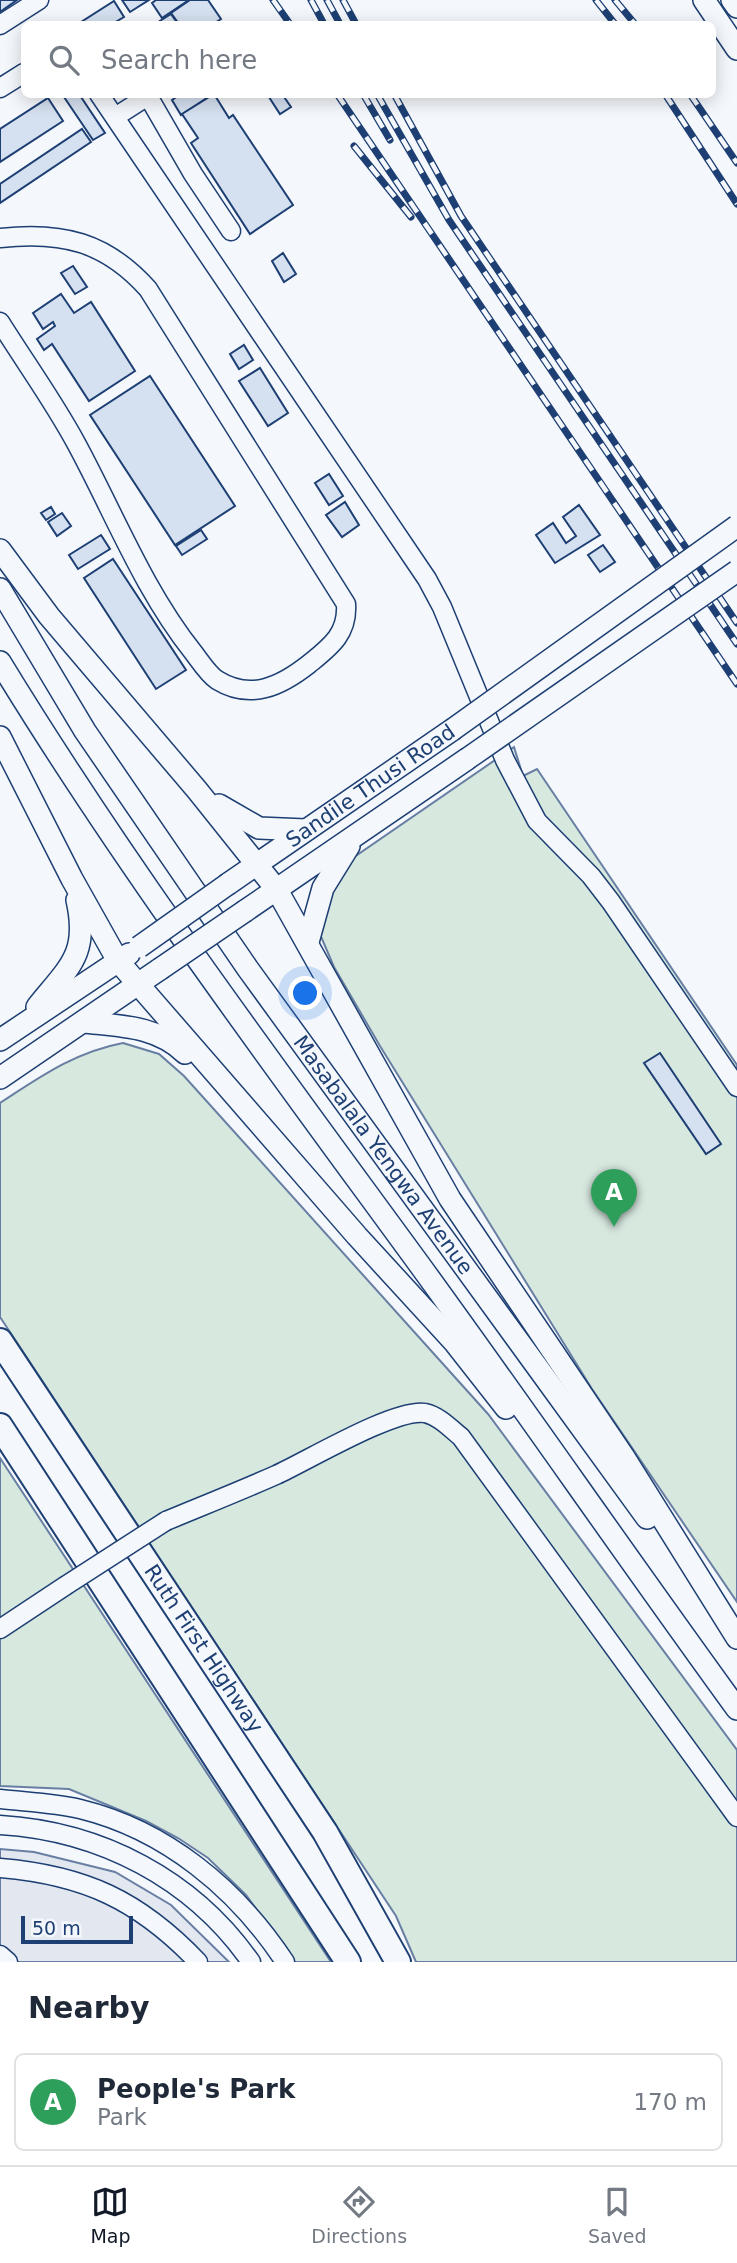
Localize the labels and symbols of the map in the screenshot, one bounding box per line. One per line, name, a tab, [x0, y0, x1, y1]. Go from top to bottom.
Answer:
street label: Sandile Thusi Road	[281, 719, 460, 852]
your location	[288, 976, 322, 1010]
street label: Masabalala Yengwa Avenue	[288, 1031, 478, 1279]
pin: A	[591, 1169, 637, 1227]
street label: Ruth First Highway	[139, 1560, 268, 1737]
scale bar	[21, 1913, 133, 1945]

